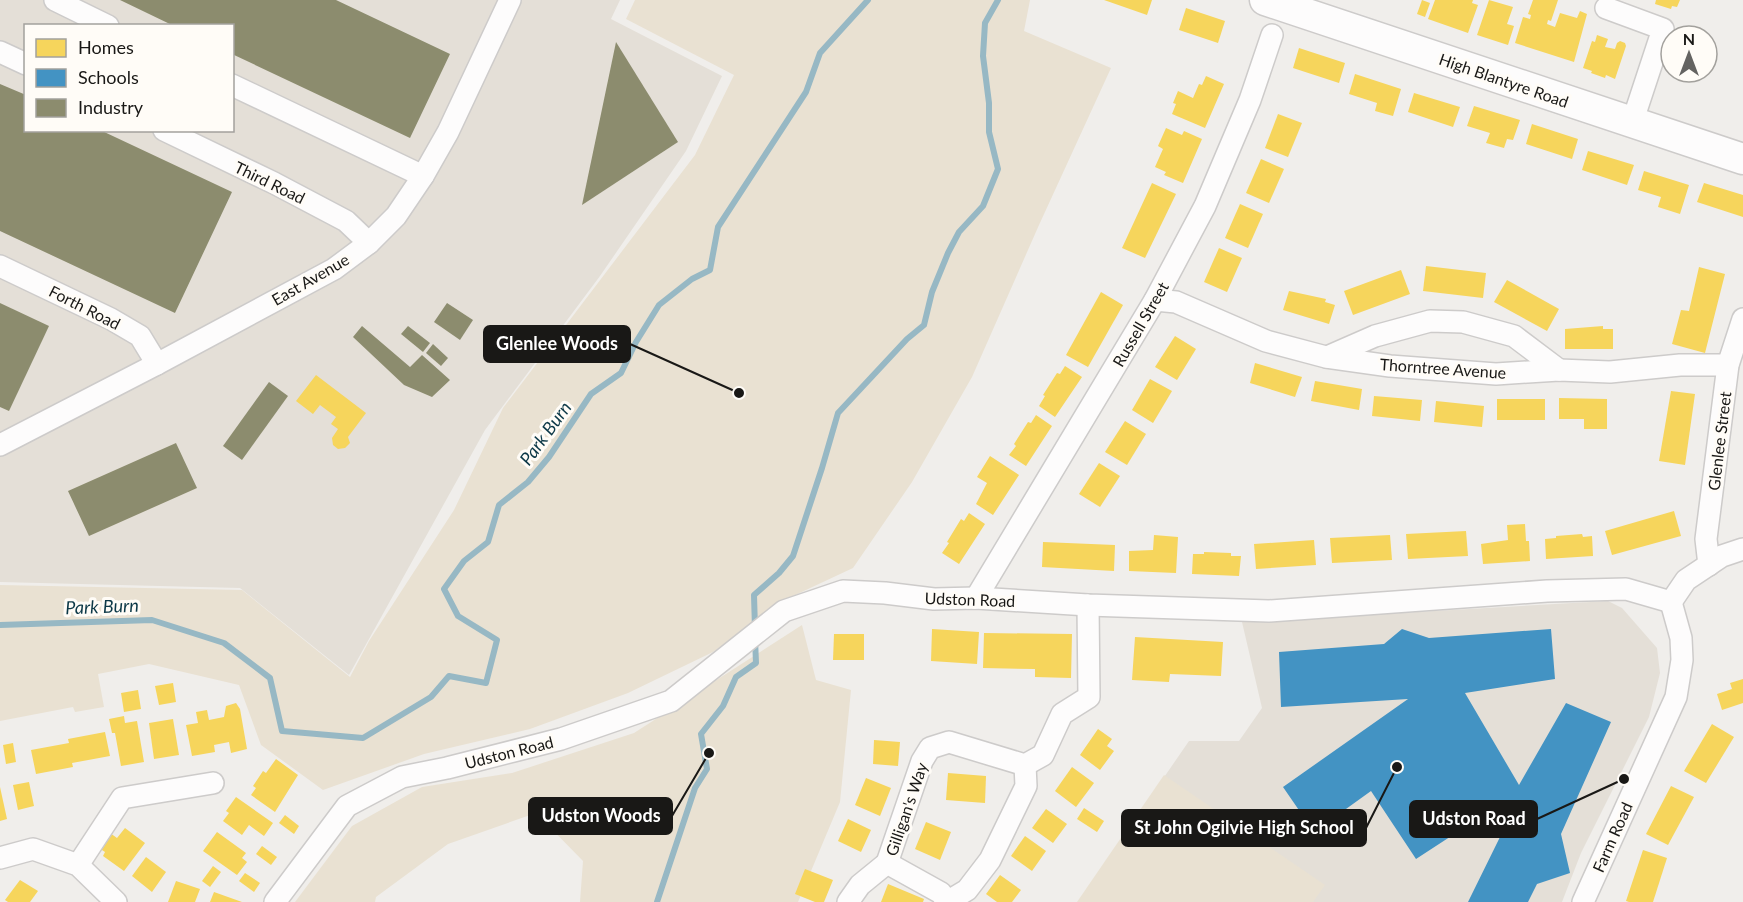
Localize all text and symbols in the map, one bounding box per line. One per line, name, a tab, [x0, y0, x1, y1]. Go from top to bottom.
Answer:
legend	[24, 24, 234, 132]
north arrow	[1659, 24, 1719, 84]
text: N	[1683, 29, 1695, 48]
text: Homes	[78, 36, 134, 58]
street label: High Blantyre Road	[1437, 49, 1571, 111]
text: Schools	[78, 66, 139, 88]
text: Industry	[78, 96, 144, 118]
street label: Third Road	[232, 157, 308, 207]
street label: East Avenue	[268, 249, 352, 309]
street label: Russell Street	[1108, 278, 1172, 370]
street label: Forth Road	[46, 281, 124, 333]
callout: Glenlee Woods	[484, 326, 630, 362]
text: Glenlee Woods	[496, 332, 618, 354]
street label: Thorntree Avenue	[1379, 354, 1507, 382]
street label: Glenlee Street	[1703, 390, 1735, 492]
water label: Park Burn	[515, 397, 575, 469]
street label: Udston Road	[924, 588, 1016, 610]
water label: Park Burn	[65, 594, 139, 618]
street label: Udston Road	[463, 732, 555, 772]
street label: Gilligan's Way	[881, 759, 931, 858]
callout: Udston Woods	[529, 798, 672, 834]
street label: Farm Road	[1588, 799, 1636, 875]
callout: Udston Road	[1410, 801, 1537, 837]
text: Udston Woods	[541, 804, 661, 826]
text: Udston Road	[1422, 807, 1526, 829]
callout: St John Ogilvie High School	[1122, 810, 1366, 846]
text: St John Ogilvie High School	[1134, 816, 1354, 838]

